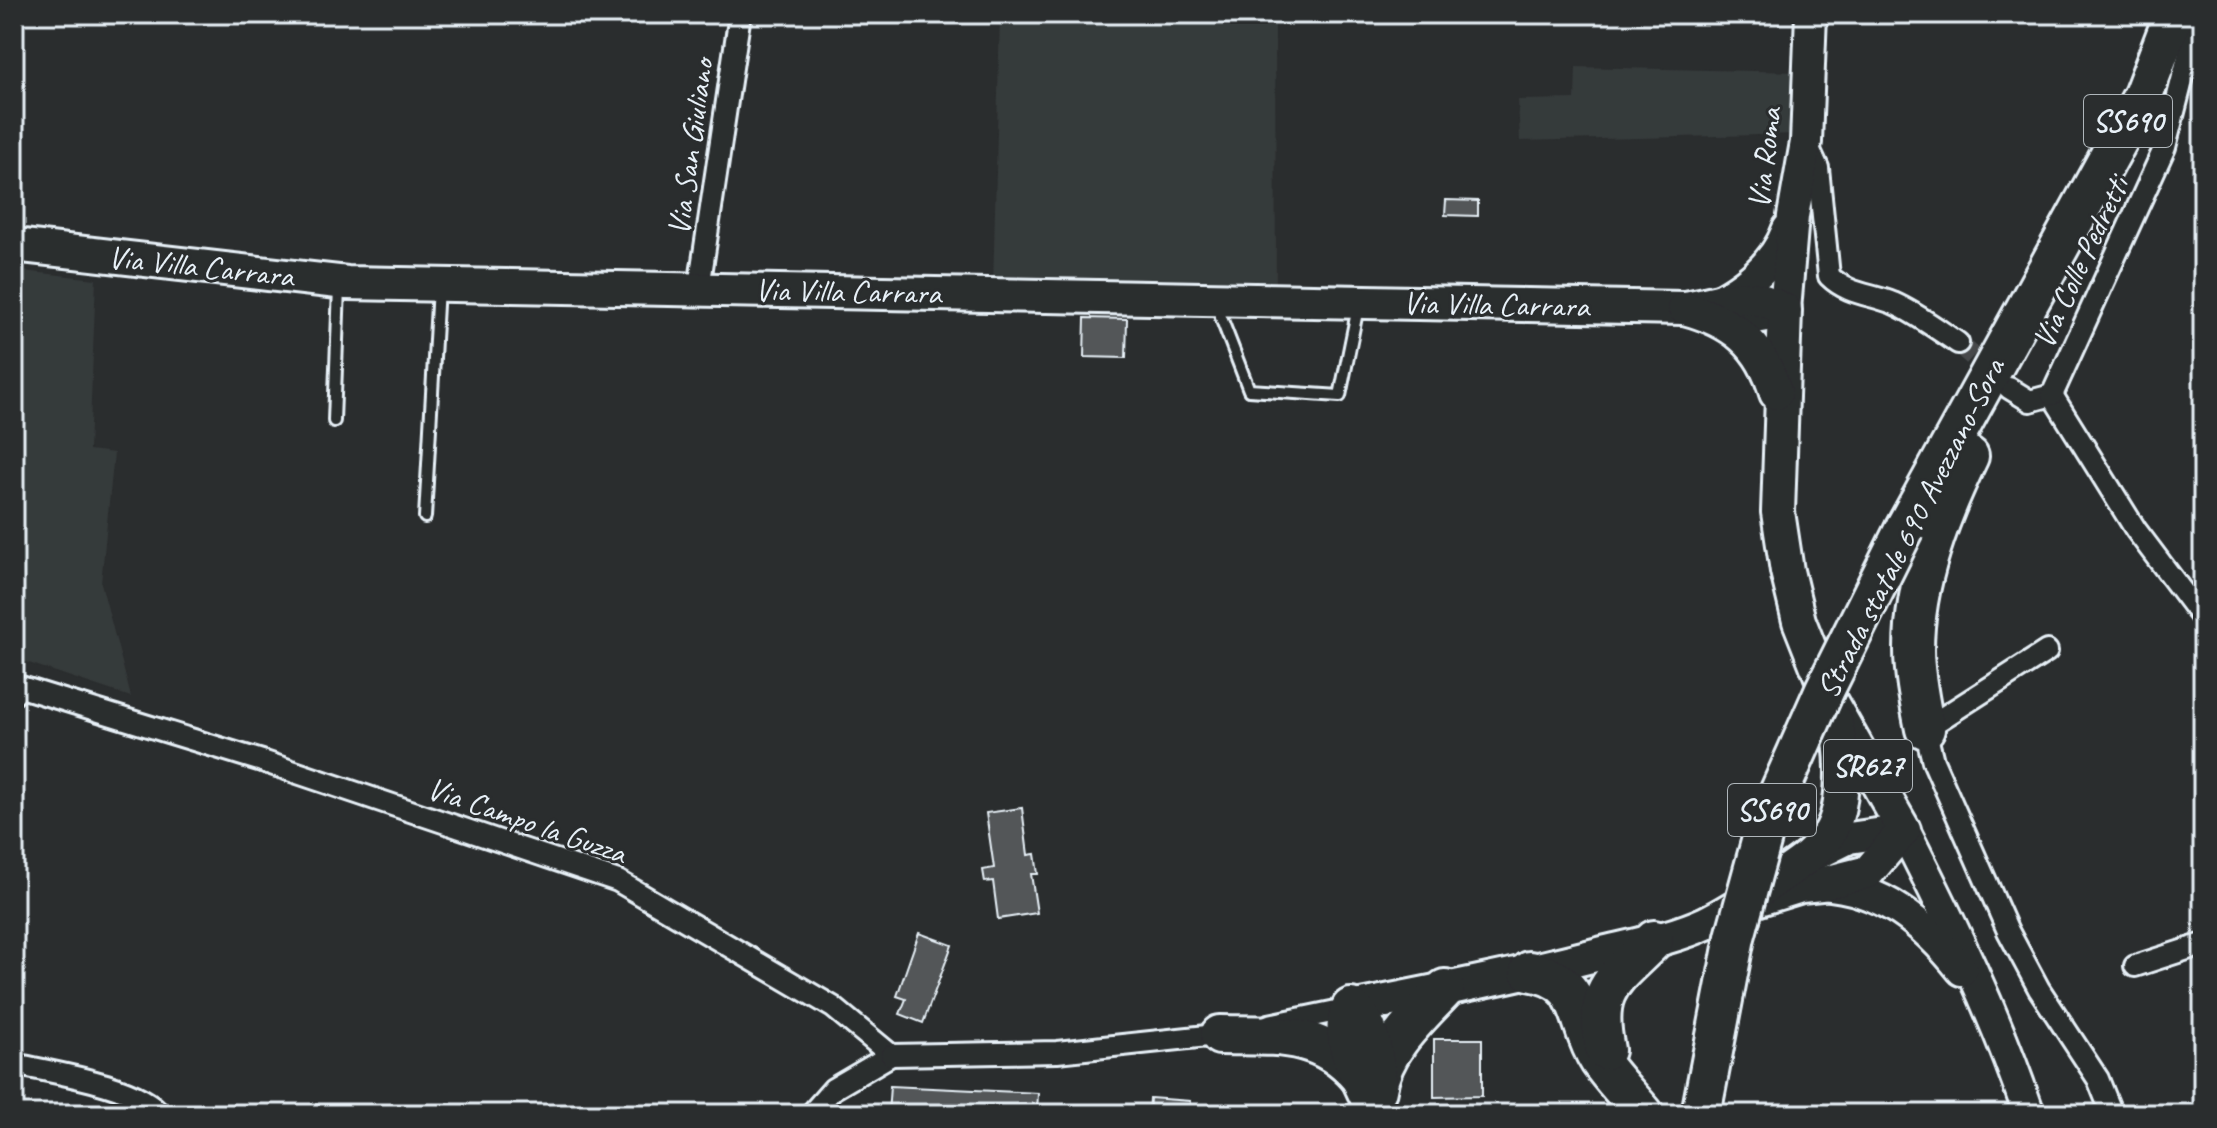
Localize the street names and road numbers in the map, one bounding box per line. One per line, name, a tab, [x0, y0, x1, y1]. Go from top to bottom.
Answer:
street label: Via San Giuliano	[658, 52, 724, 238]
road number: SS690	[2084, 95, 2172, 147]
street label: Via Roma	[1738, 103, 1791, 211]
street label: Via Colle Pedretti	[2023, 166, 2140, 355]
street label: Via Villa Carrara	[106, 236, 298, 297]
street label: Via Villa Carrara	[754, 269, 944, 314]
street label: Via Villa Carrara	[1402, 282, 1592, 327]
street label: Strada statale 690 Avezzano-Sora	[1807, 349, 2015, 705]
road number: SR627	[1824, 740, 1912, 792]
street label: Via Campo la Guzza	[422, 767, 633, 874]
road number: SS690	[1728, 784, 1816, 836]

